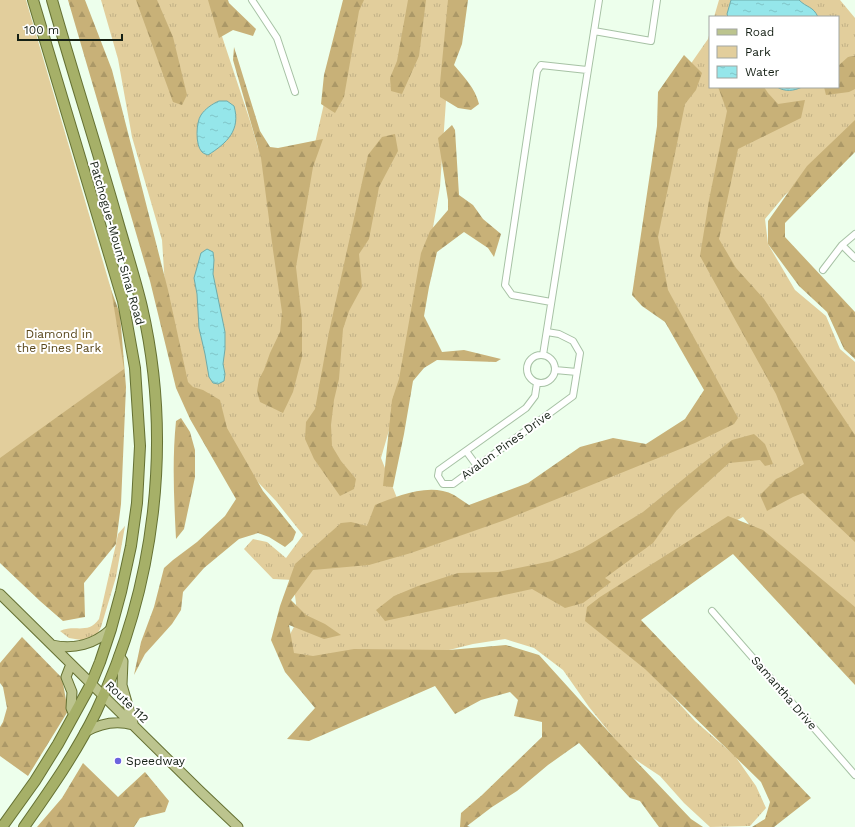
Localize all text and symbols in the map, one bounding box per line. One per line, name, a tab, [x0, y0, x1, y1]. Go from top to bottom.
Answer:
scale bar	[18, 16, 122, 42]
legend	[709, 16, 839, 88]
text: 100 m	[24, 23, 59, 37]
text: Road	[745, 25, 774, 39]
text: Park	[745, 45, 771, 59]
text: Water	[745, 65, 780, 79]
street label: Patchogue-Mount Sinai Road	[87, 159, 147, 327]
park label: Diamond in the Pines Park	[17, 327, 101, 355]
street label: Avalon Pines Drive	[458, 408, 554, 482]
street label: Samantha Drive	[748, 653, 820, 733]
street label: Route 112	[103, 678, 151, 726]
place label: Speedway	[126, 754, 186, 768]
marker: Speedway	[113, 756, 123, 766]

